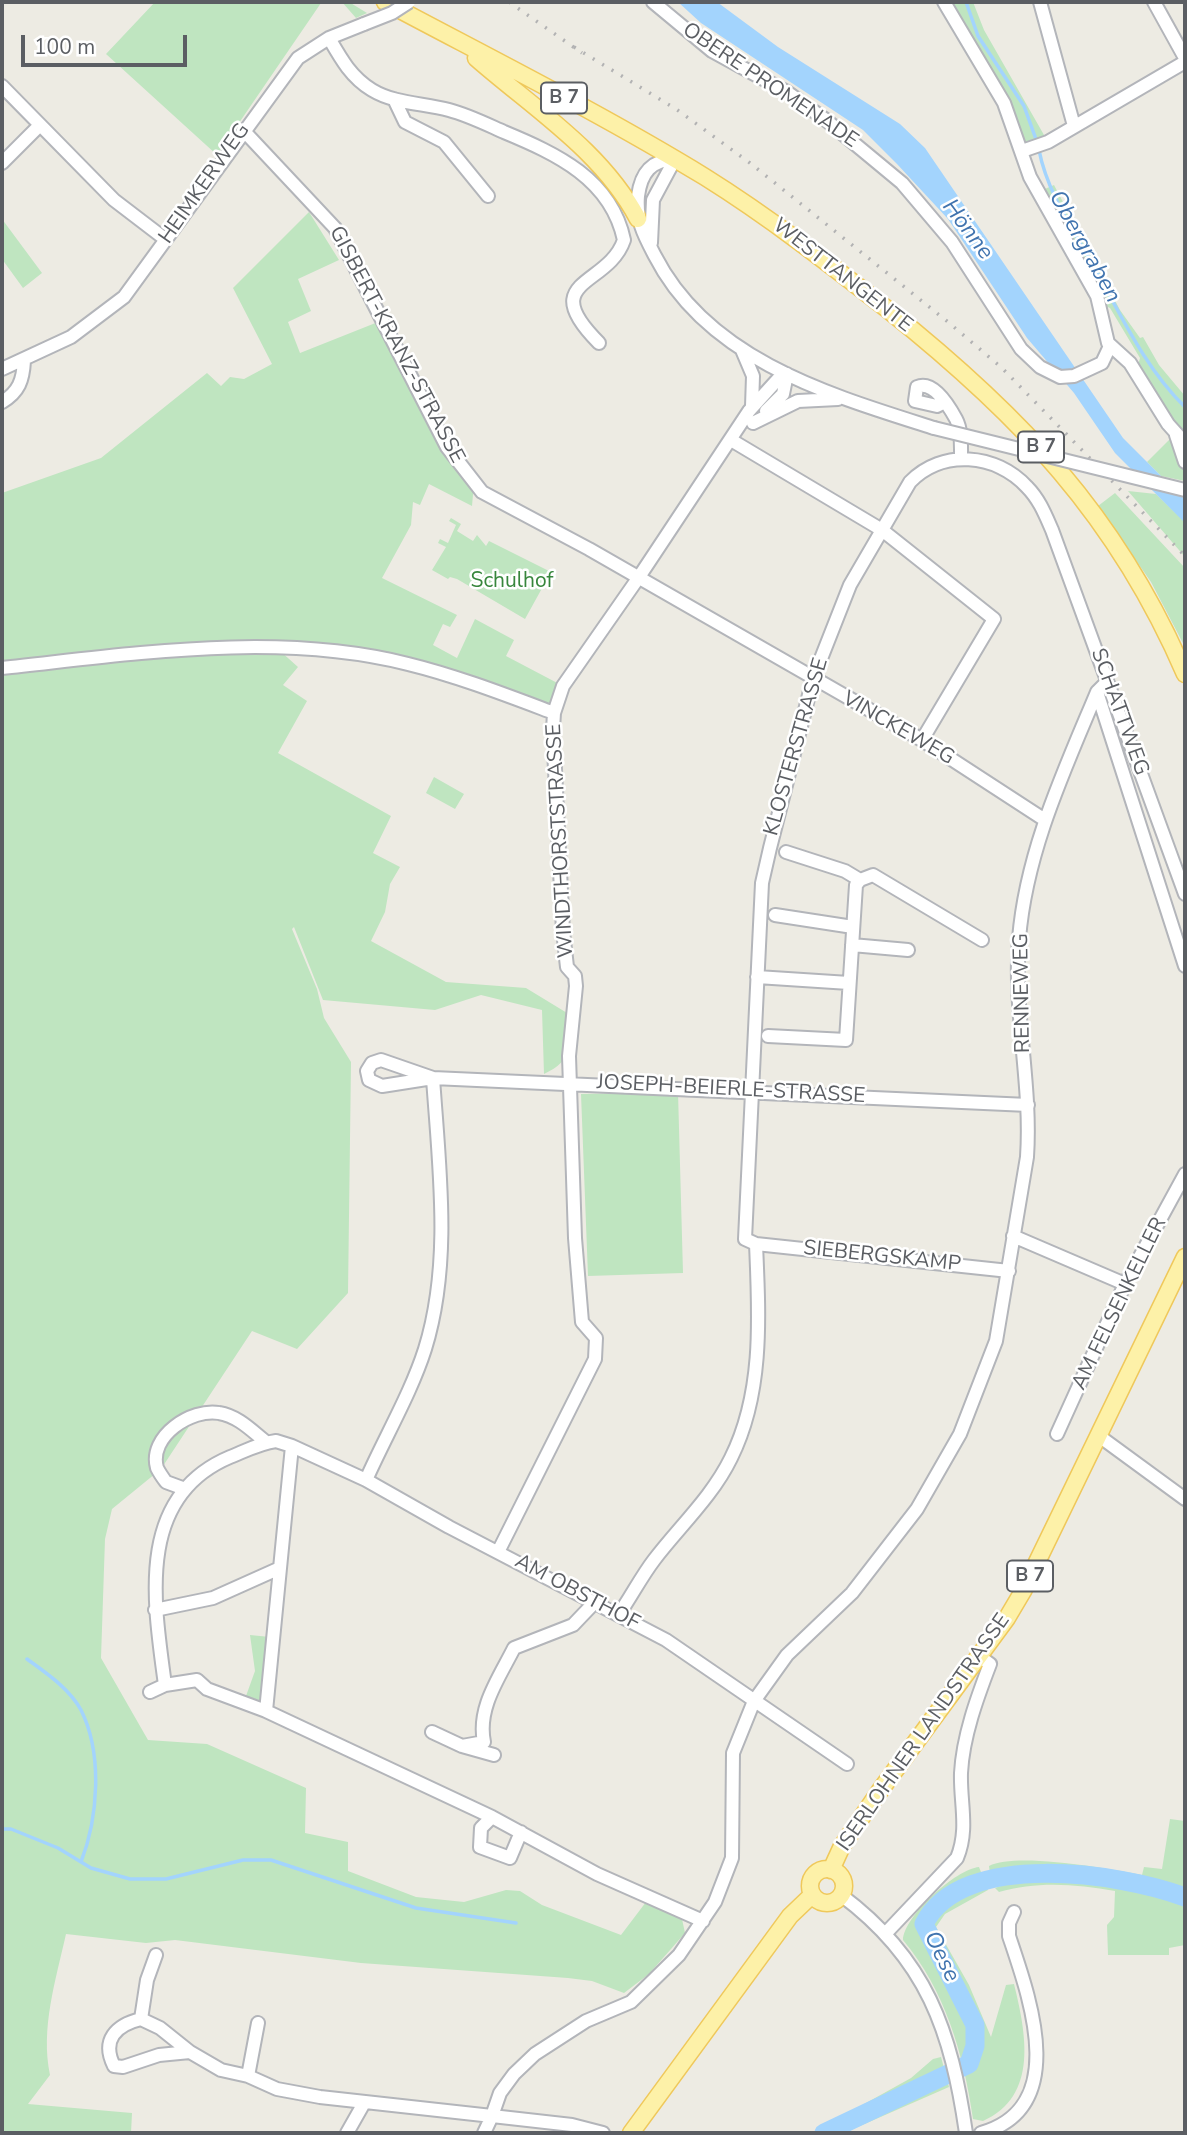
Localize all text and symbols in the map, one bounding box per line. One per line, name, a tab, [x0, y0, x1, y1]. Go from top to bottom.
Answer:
street label: OBERE PROMENADE	[677, 18, 863, 154]
scale bar	[24, 21, 191, 65]
text: 100 m	[34, 33, 95, 61]
road number: B 7	[541, 82, 587, 114]
street label: HEIMKERWEG	[154, 119, 256, 249]
water label: Obergraben	[1042, 186, 1126, 308]
water label: Hönne	[935, 194, 999, 266]
street label: WESTTANGENTE	[767, 214, 917, 338]
street label: GISBERT-KRANZ-STRASSE	[323, 222, 469, 468]
road number: B 7	[1018, 432, 1064, 462]
park label: Schulhof	[470, 569, 554, 595]
street label: SCHATTWEG	[1084, 645, 1154, 779]
street label: KLOSTERSTRASSE	[760, 655, 834, 839]
street label: VINCKEWEG	[837, 687, 959, 771]
street label: WINDTHORSTSTRASSE	[542, 723, 580, 959]
street label: RENNEWEG	[1009, 933, 1037, 1053]
street label: JOSEPH-BEIERLE-STRASSE	[596, 1070, 866, 1110]
street label: AM FELSENKELLER	[1067, 1214, 1173, 1394]
street label: SIEBERGSKAMP	[802, 1236, 962, 1278]
street label: AM OBSTHOF	[510, 1550, 644, 1636]
road number: B 7	[1007, 1560, 1053, 1592]
street label: ISERLOHNER LANDSTRASSE	[832, 1609, 1016, 1857]
water label: Oese	[917, 1927, 965, 1987]

